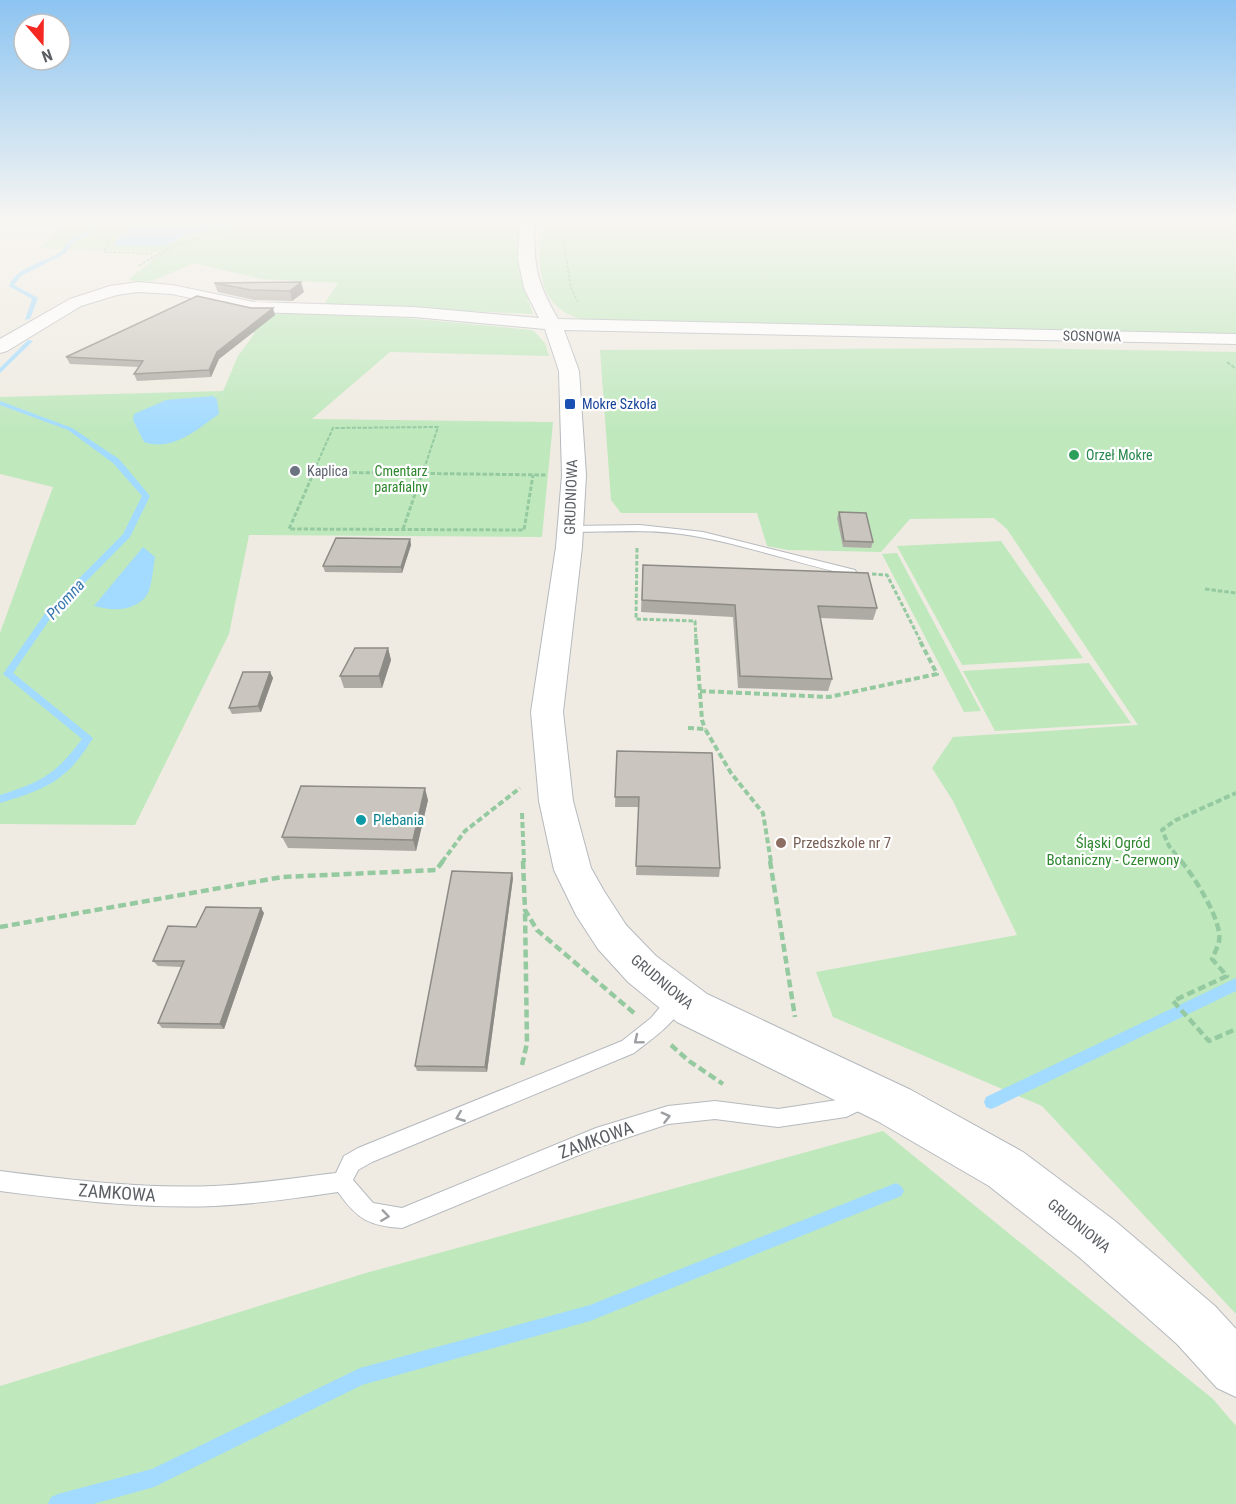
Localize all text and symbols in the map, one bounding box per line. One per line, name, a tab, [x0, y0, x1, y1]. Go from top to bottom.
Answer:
north arrow	[12, 12, 72, 72]
text: N	[39, 45, 55, 66]
street label: SOSNOWA	[1063, 327, 1121, 345]
place label: Mokre Szkoła	[582, 396, 657, 412]
marker: Mokre Szkoła	[563, 397, 577, 411]
place label: Orzeł Mokre	[1086, 447, 1153, 463]
marker: Orzeł Mokre	[1067, 448, 1081, 462]
street label: GRUDNIOWA	[561, 459, 581, 535]
place label: Kaplica	[307, 463, 348, 479]
park label: Cmentarz parafialny	[374, 463, 428, 495]
marker: Kaplica	[288, 464, 302, 478]
water label: Promna	[42, 575, 89, 623]
place label: Plebania	[373, 811, 424, 829]
marker: Plebania	[354, 813, 368, 827]
place label: Przedszkole nr 7	[793, 834, 891, 852]
park label: Śląski Ogród Botaniczny - Czerwony	[1046, 834, 1180, 869]
marker: Przedszkole nr 7	[774, 836, 788, 850]
street label: GRUDNIOWA	[627, 951, 697, 1013]
one-way arrow	[634, 1032, 645, 1043]
one-way arrow	[455, 1110, 466, 1122]
one-way arrow	[660, 1111, 670, 1124]
street label: ZAMKOWA	[556, 1116, 636, 1163]
street label: ZAMKOWA	[78, 1179, 157, 1206]
street label: GRUDNIOWA	[1044, 1195, 1114, 1257]
one-way arrow	[380, 1210, 390, 1222]

